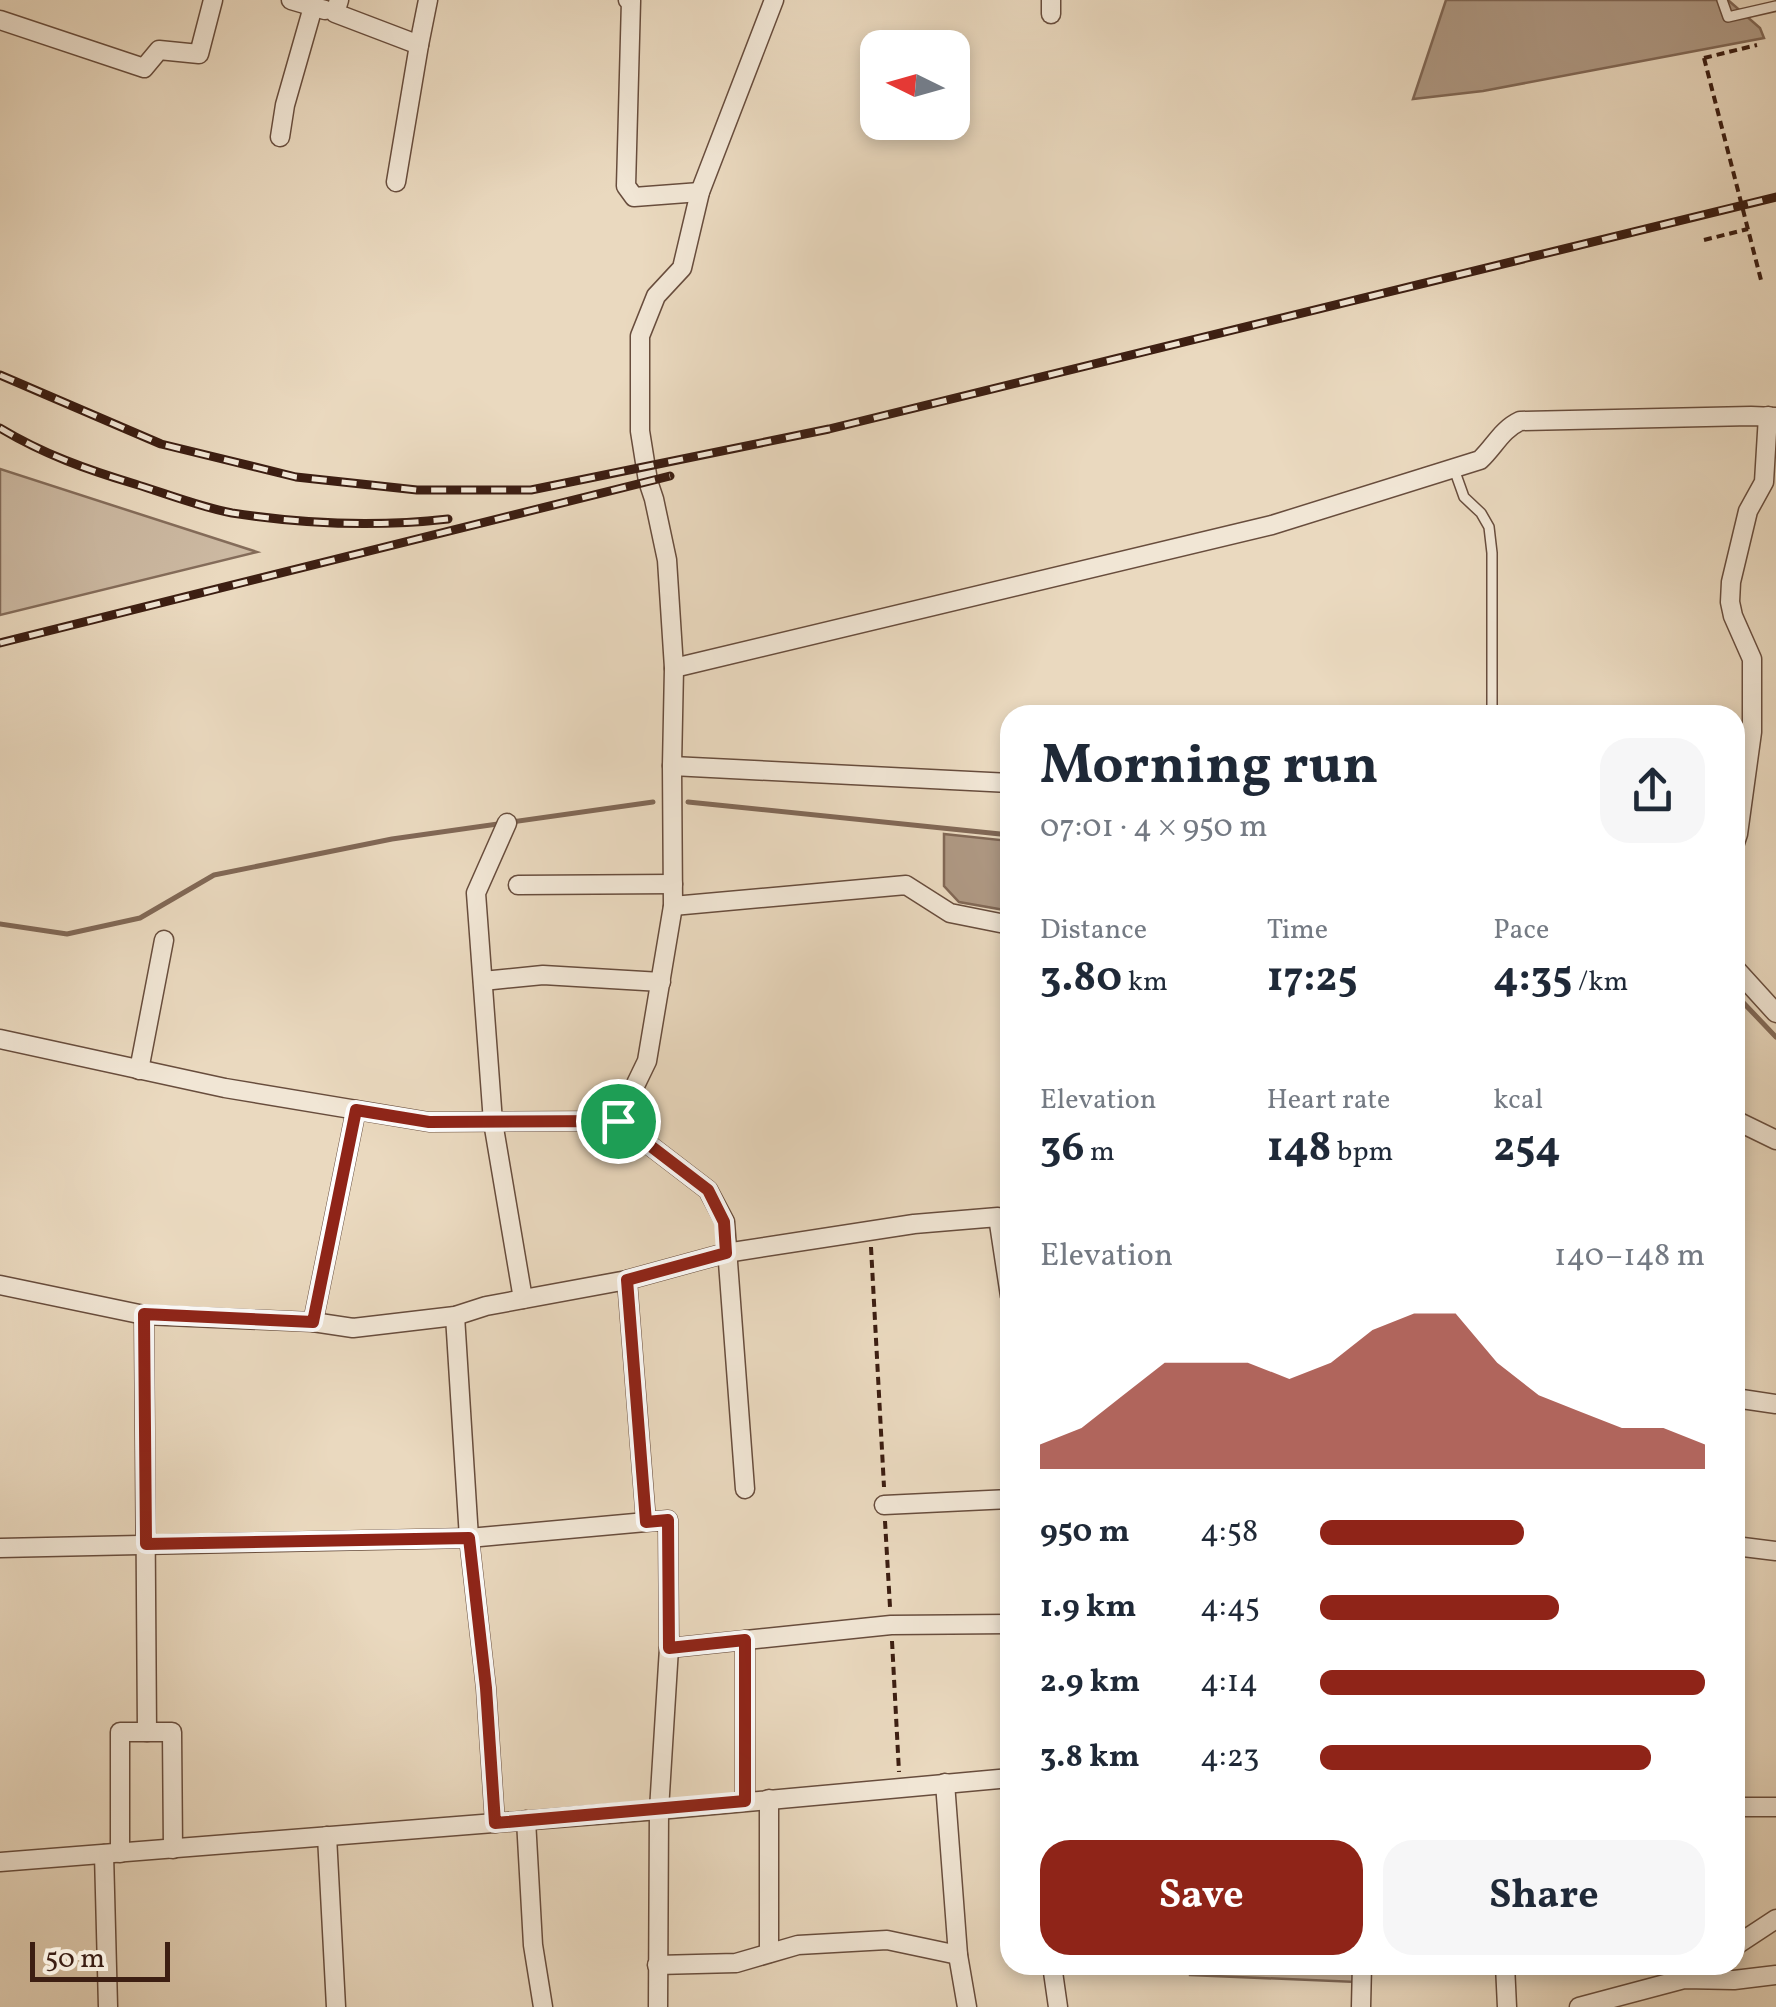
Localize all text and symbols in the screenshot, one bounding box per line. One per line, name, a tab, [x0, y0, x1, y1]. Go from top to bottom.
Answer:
north arrow	[860, 30, 970, 140]
map controls	[860, 30, 970, 140]
text: Morning run	[1040, 730, 1379, 806]
button: share	[1600, 738, 1705, 843]
text: 07:01 · 4 × 950 m	[1040, 806, 1268, 850]
text: Distance	[1040, 911, 1147, 950]
text: Time	[1267, 911, 1328, 950]
text: Pace	[1493, 911, 1549, 950]
text: 3.80	[1040, 950, 1122, 1009]
text: 17:25	[1267, 950, 1358, 1009]
text: 4:35	[1493, 950, 1572, 1009]
text: km	[1122, 963, 1168, 1002]
text: /km	[1572, 963, 1628, 1002]
pin	[576, 1079, 661, 1164]
text: Elevation	[1040, 1081, 1156, 1120]
text: Heart rate	[1267, 1081, 1390, 1120]
text: kcal	[1493, 1081, 1543, 1120]
icon: arrive	[591, 1094, 646, 1149]
text: 36	[1040, 1120, 1084, 1179]
text: 148	[1267, 1120, 1331, 1179]
text: 254	[1493, 1120, 1561, 1179]
text: m	[1084, 1133, 1115, 1172]
text: bpm	[1331, 1133, 1393, 1172]
text: Elevation	[1040, 1235, 1173, 1279]
text: 140–148 m	[1554, 1235, 1705, 1279]
text: 950 m	[1040, 1511, 1130, 1555]
text: 4:58	[1200, 1511, 1258, 1555]
text: 1.9 km	[1040, 1586, 1136, 1630]
text: 4:45	[1200, 1586, 1260, 1630]
text: 2.9 km	[1040, 1661, 1140, 1705]
text: 4:14	[1200, 1661, 1258, 1705]
text: 3.8 km	[1040, 1736, 1140, 1780]
text: 4:23	[1200, 1736, 1259, 1780]
button: Save	[1040, 1840, 1363, 1955]
button: Share	[1383, 1840, 1705, 1955]
scale bar	[30, 1937, 170, 1982]
text: 50 m	[45, 1940, 105, 1979]

